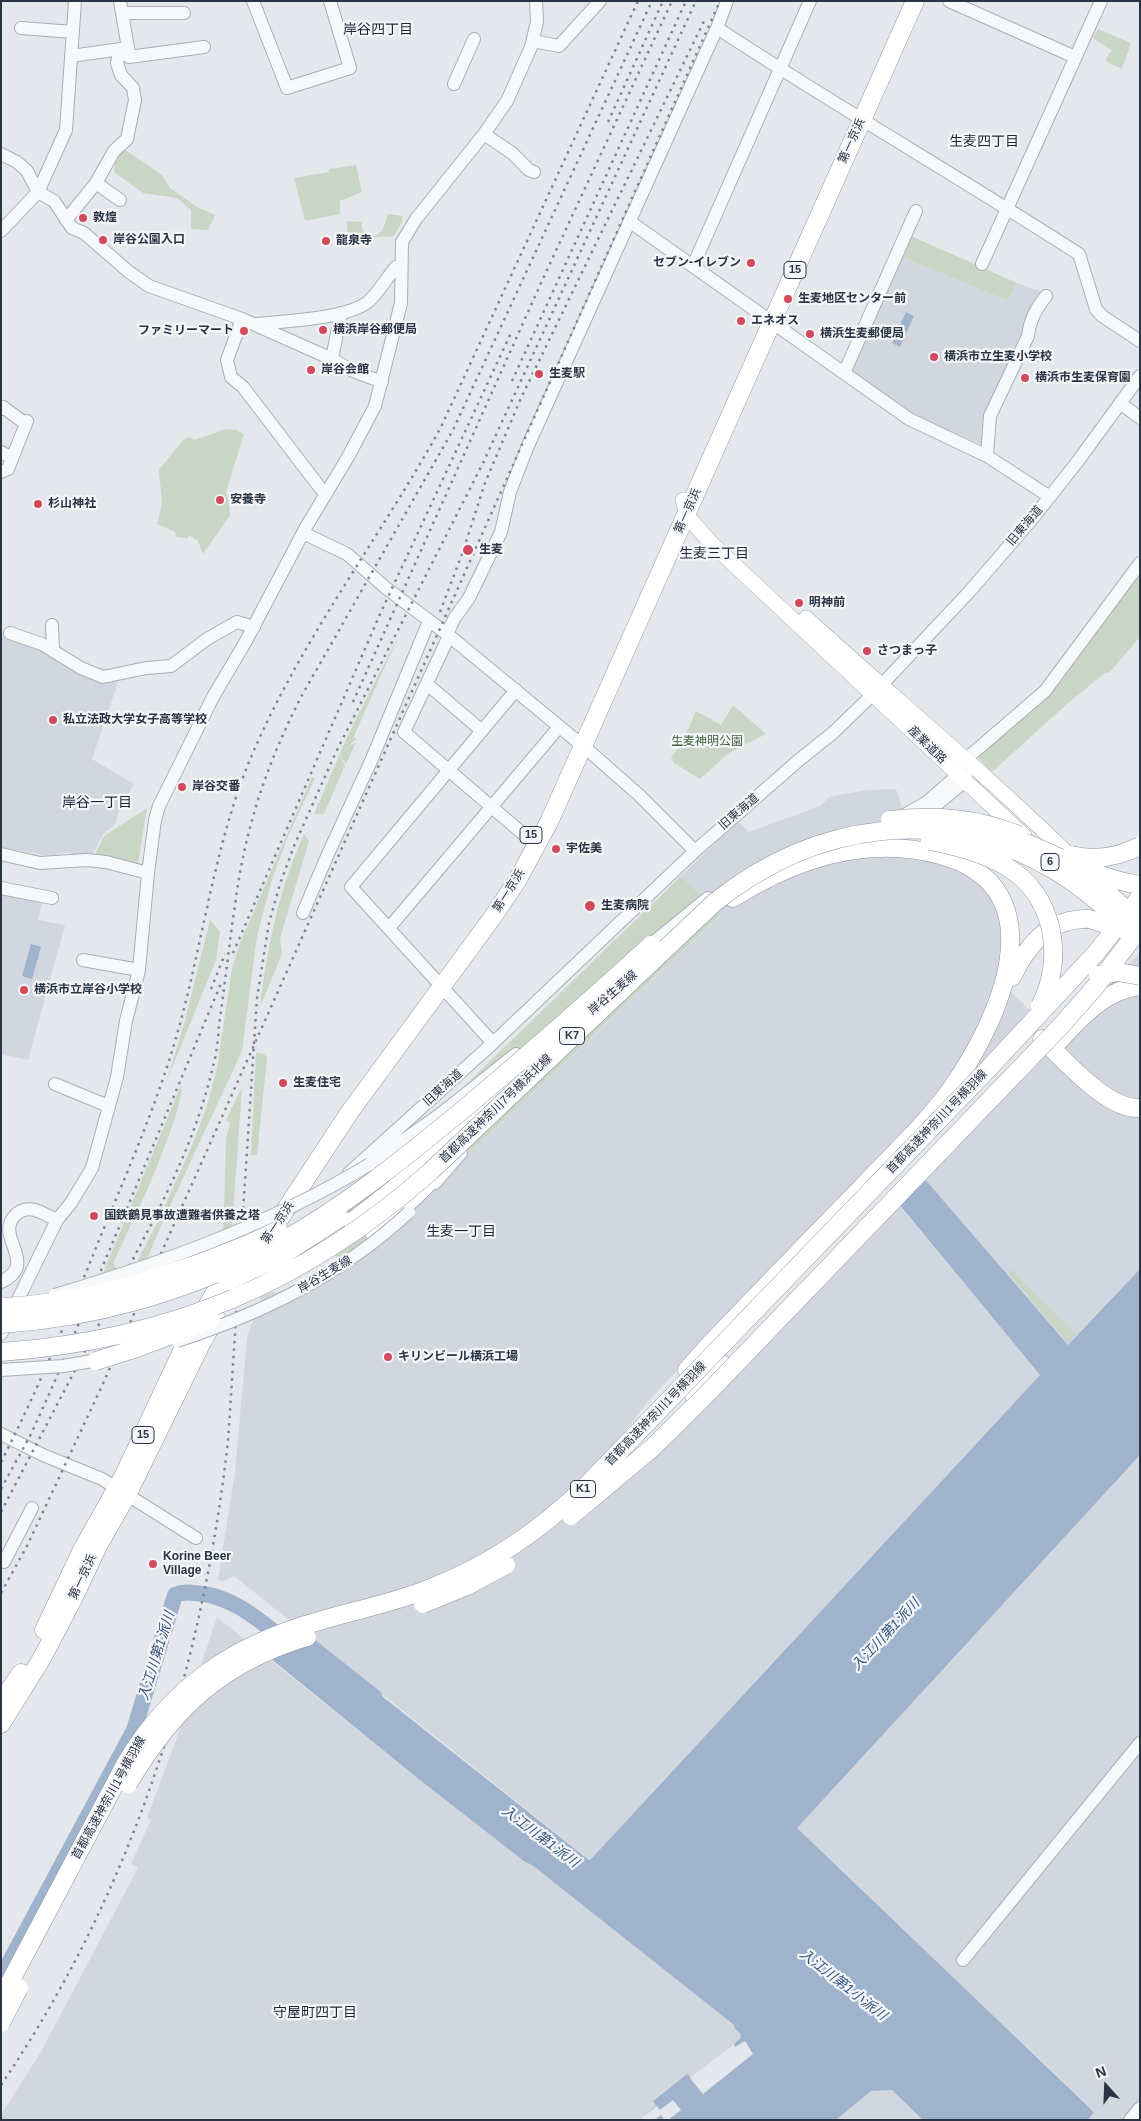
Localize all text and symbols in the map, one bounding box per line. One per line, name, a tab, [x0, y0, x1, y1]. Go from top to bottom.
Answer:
district label: 岸谷四丁目	[343, 22, 413, 38]
street label: 第一京浜	[836, 116, 868, 166]
district label: 生麦四丁目	[949, 134, 1019, 150]
place label: 敦煌	[93, 211, 117, 225]
marker: 敦煌	[77, 212, 89, 224]
place label: 岸谷公園入口	[113, 233, 185, 247]
marker: 岸谷公園入口	[97, 234, 109, 246]
place label: 龍泉寺	[336, 234, 372, 248]
marker: 龍泉寺	[320, 235, 332, 247]
place label: セブン-イレブン	[653, 256, 741, 270]
marker: セブン-イレブン	[745, 257, 757, 269]
road number: 15	[784, 262, 806, 278]
place label: 生麦地区センター前	[798, 292, 906, 306]
marker: 生麦地区センター前	[782, 293, 794, 305]
place label: エネオス	[751, 314, 799, 328]
marker: エネオス	[735, 315, 747, 327]
place label: 横浜岸谷郵便局	[333, 323, 417, 337]
place label: ファミリーマート	[138, 324, 234, 338]
marker: 横浜岸谷郵便局	[317, 324, 329, 336]
marker: ファミリーマート	[238, 325, 250, 337]
place label: 横浜生麦郵便局	[820, 327, 904, 341]
marker: 横浜生麦郵便局	[804, 328, 816, 340]
place label: 横浜市立生麦小学校	[944, 350, 1052, 364]
marker: 横浜市立生麦小学校	[928, 351, 940, 363]
place label: 岸谷会館	[321, 363, 369, 377]
marker: 岸谷会館	[305, 364, 317, 376]
place label: 生麦駅	[549, 367, 585, 381]
marker: 生麦駅	[533, 368, 545, 380]
place label: 横浜市生麦保育園	[1035, 371, 1131, 385]
marker: 横浜市生麦保育園	[1019, 372, 1031, 384]
street label: 第一京浜	[672, 486, 704, 536]
place label: 安養寺	[230, 493, 266, 507]
marker: 安養寺	[214, 494, 226, 506]
place label: 杉山神社	[48, 497, 96, 511]
marker: 杉山神社	[32, 498, 44, 510]
street label: 旧東海道	[1004, 503, 1046, 549]
marker: 生麦	[461, 543, 475, 557]
place label: 生麦	[479, 543, 503, 557]
district label: 生麦三丁目	[679, 546, 749, 562]
place label: 明神前	[809, 596, 845, 610]
marker: 明神前	[793, 597, 805, 609]
place label: さつまっ子	[877, 644, 937, 658]
marker: さつまっ子	[861, 645, 873, 657]
place label: 私立法政大学女子高等学校	[63, 713, 207, 727]
marker: 私立法政大学女子高等学校	[47, 714, 59, 726]
street label: 産業道路	[905, 723, 949, 767]
park label: 生麦神明公園	[671, 735, 743, 749]
place label: 岸谷交番	[192, 780, 240, 794]
marker: 岸谷交番	[176, 781, 188, 793]
street label: 旧東海道	[716, 791, 762, 833]
district label: 岸谷一丁目	[62, 795, 132, 811]
road number: 15	[520, 826, 542, 844]
place label: 宇佐美	[566, 842, 602, 856]
marker: 宇佐美	[550, 843, 562, 855]
road number: 6	[1041, 854, 1059, 870]
street label: 第一京浜	[490, 867, 528, 915]
marker: 生麦病院	[583, 899, 597, 913]
place label: 生麦病院	[601, 899, 649, 913]
street label: 岸谷生麦線	[586, 968, 640, 1018]
place label: 横浜市立岸谷小学校	[34, 983, 142, 997]
marker: 横浜市立岸谷小学校	[18, 984, 30, 996]
road number: K7	[560, 1028, 584, 1044]
street label: 首都高速神奈川7号横浜北線	[437, 1051, 555, 1167]
street label: 旧東海道	[420, 1067, 466, 1109]
street label: 首都高速神奈川1号横羽線	[884, 1067, 990, 1177]
place label: 生麦住宅	[293, 1076, 341, 1090]
marker: 生麦住宅	[277, 1077, 289, 1089]
street label: 第一京浜	[259, 1199, 297, 1247]
place label: 国鉄鶴見事故遭難者供養之塔	[104, 1209, 260, 1223]
marker: 国鉄鶴見事故遭難者供養之塔	[88, 1210, 100, 1222]
district label: 生麦一丁目	[426, 1224, 496, 1240]
street label: 岸谷生麦線	[296, 1253, 354, 1297]
place label: キリンビール横浜工場	[398, 1350, 518, 1364]
marker: キリンビール横浜工場	[382, 1351, 394, 1363]
street label: 首都高速神奈川1号横羽線	[603, 1359, 709, 1469]
road number: 15	[132, 1426, 154, 1444]
road number: K1	[570, 1480, 596, 1498]
place label: Korine Beer Village	[163, 1550, 231, 1578]
street label: 第一京浜	[66, 1552, 100, 1602]
marker: Korine Beer Village	[147, 1558, 159, 1570]
water label: 入江川第1派川	[849, 1596, 923, 1674]
water label: 入江川第1派川	[136, 1610, 178, 1702]
street label: 首都高速神奈川1号横羽線	[69, 1734, 149, 1862]
water label: 入江川第1派川	[498, 1803, 582, 1871]
water label: 入江川第1小派川	[796, 1946, 890, 2024]
district label: 守屋町四丁目	[273, 2005, 357, 2021]
north arrow	[1081, 2061, 1131, 2111]
text: N	[1093, 2063, 1108, 2081]

